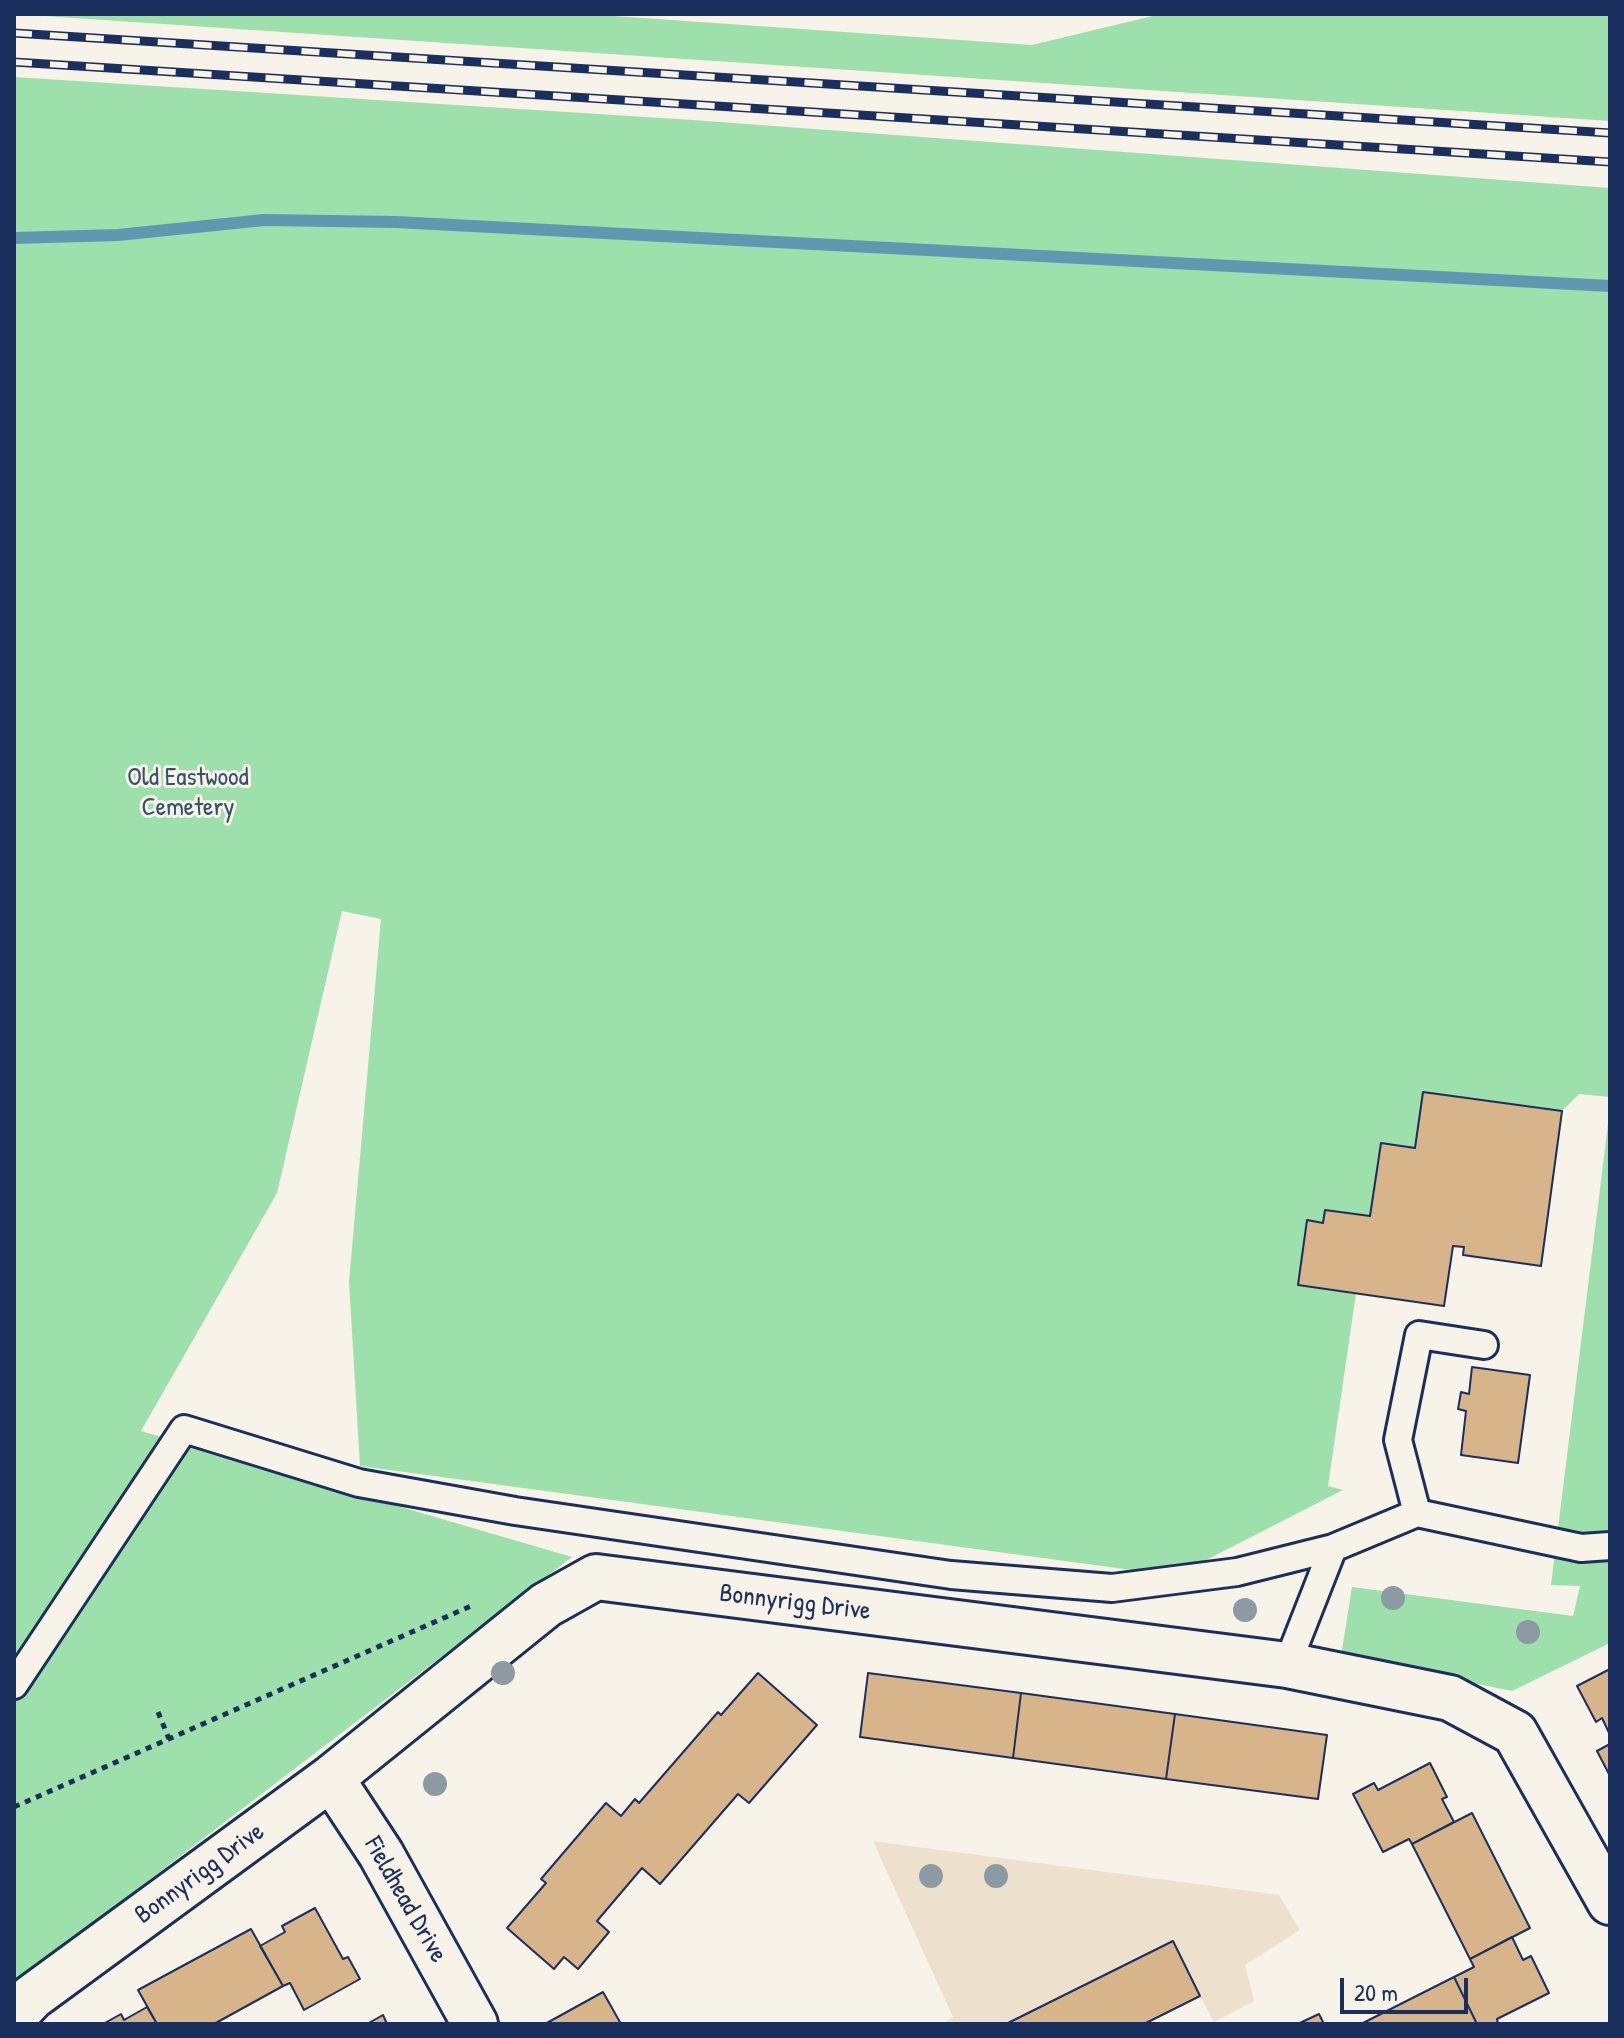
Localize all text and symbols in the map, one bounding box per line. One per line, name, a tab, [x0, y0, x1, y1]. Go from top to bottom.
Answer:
park label: Old Eastwood Cemetery	[127, 762, 249, 824]
street label: Bonnyrigg Drive	[718, 1578, 872, 1628]
street label: Bonnyrigg Drive	[129, 1817, 271, 1931]
street label: Fieldhead Drive	[357, 1832, 453, 1968]
scale bar	[1344, 1962, 1472, 2012]
text: 20 m	[1354, 1976, 1398, 2008]

